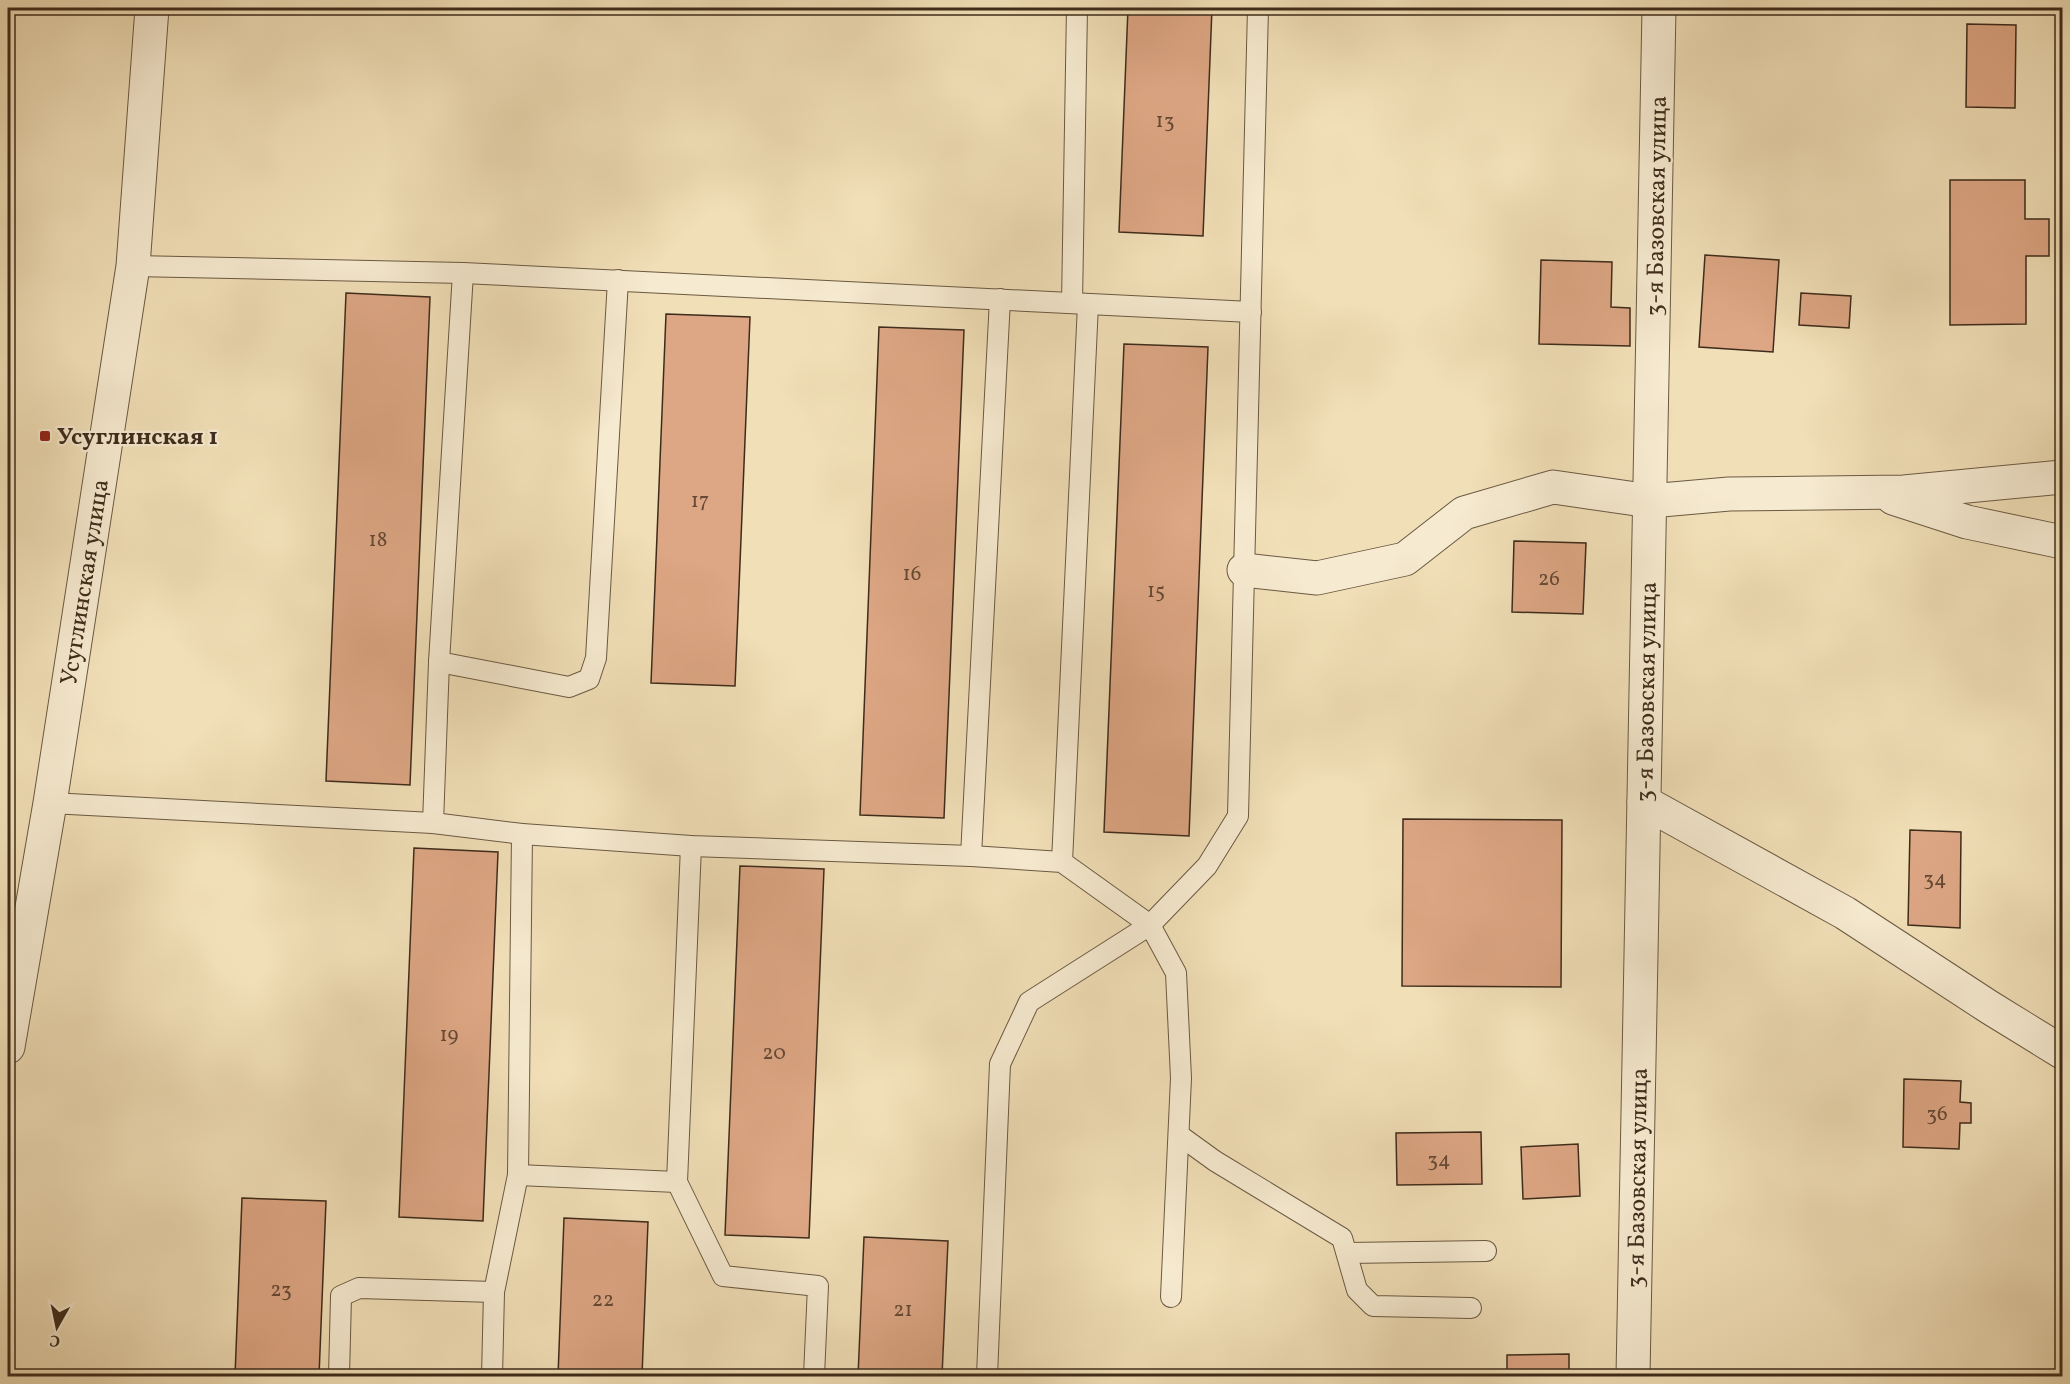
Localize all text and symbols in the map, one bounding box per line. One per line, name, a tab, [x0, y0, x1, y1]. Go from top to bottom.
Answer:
street label: 3-я Базовская улица	[1639, 95, 1677, 317]
house number: 13	[1156, 107, 1174, 136]
place label: Усуглинская 1	[57, 421, 218, 455]
marker: Усуглинская 1	[38, 429, 52, 443]
street label: Усуглинская улица	[53, 477, 119, 688]
house number: 17	[691, 487, 709, 516]
house number: 18	[369, 526, 387, 555]
house number: 16	[903, 560, 921, 589]
house number: 26	[1538, 565, 1560, 594]
house number: 15	[1147, 577, 1165, 606]
street label: 3-я Базовская улица	[1629, 581, 1667, 803]
house number: 34	[1923, 865, 1947, 894]
house number: 19	[439, 1021, 459, 1050]
house number: 20	[762, 1039, 786, 1068]
street label: 3-я Базовская улица	[1620, 1067, 1658, 1289]
house number: 36	[1926, 1100, 1948, 1129]
house number: 34	[1427, 1146, 1451, 1175]
house number: 23	[270, 1276, 292, 1305]
house number: 22	[592, 1286, 614, 1315]
house number: 21	[893, 1296, 913, 1325]
north arrow	[27, 1297, 87, 1357]
text: С	[48, 1328, 62, 1352]

